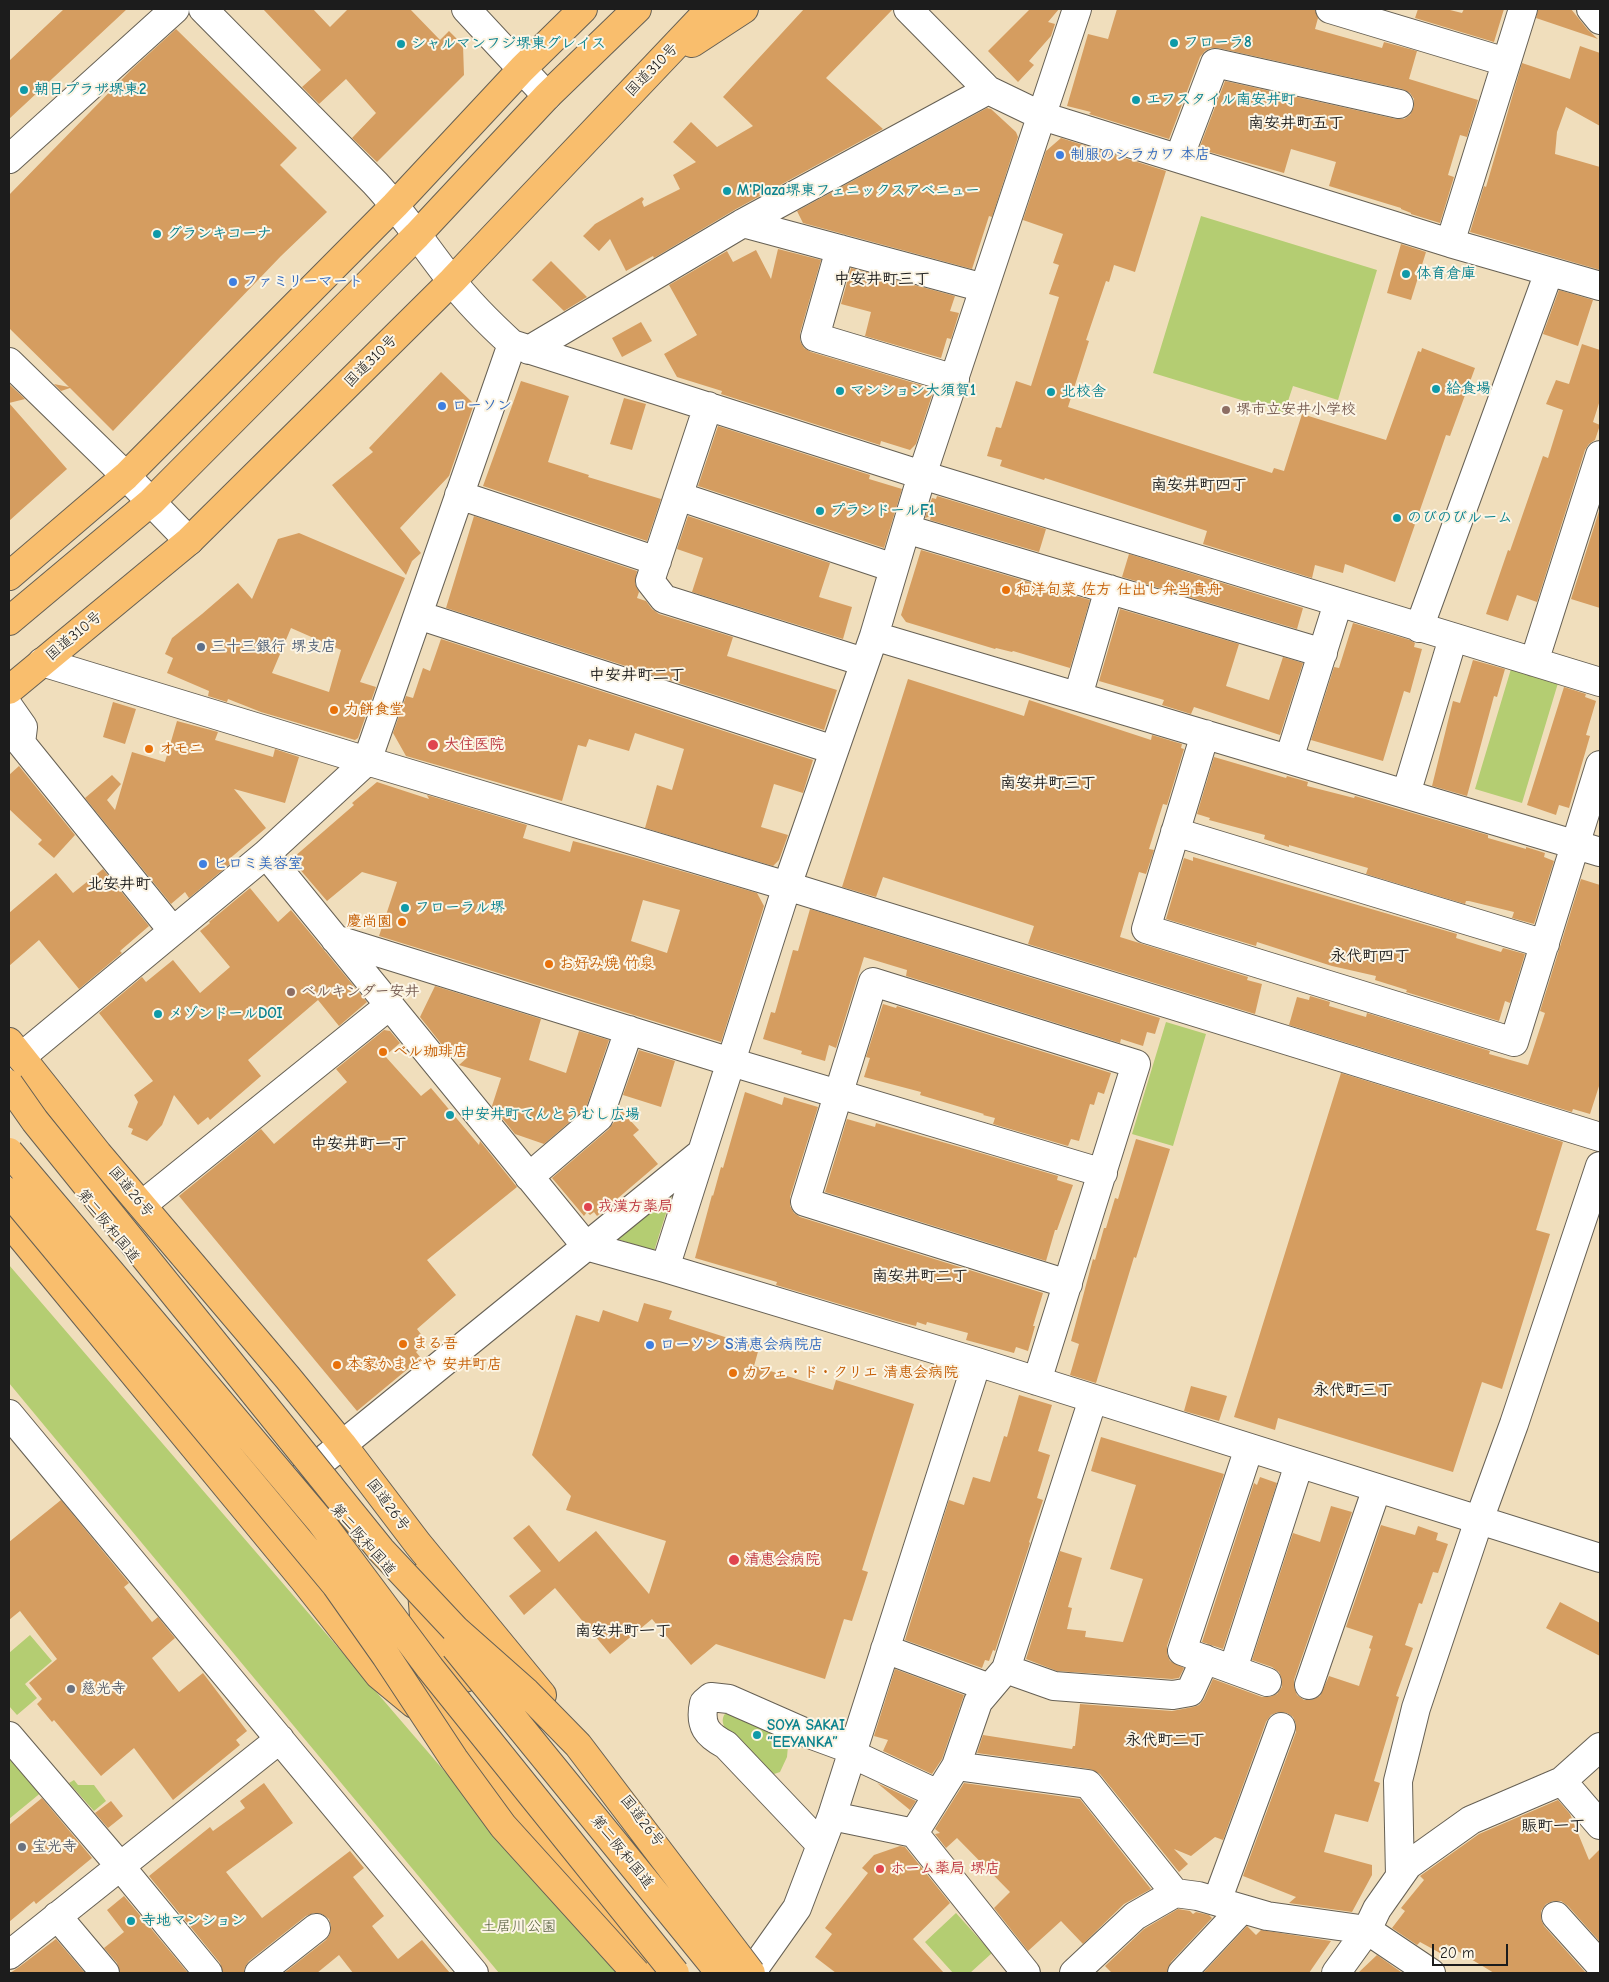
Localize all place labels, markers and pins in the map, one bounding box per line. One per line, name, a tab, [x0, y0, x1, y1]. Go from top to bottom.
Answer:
place label: フローラ8	[1184, 34, 1252, 52]
place label: シャルマンフジ堺東グレイス	[411, 35, 606, 53]
marker: フローラ8	[1168, 37, 1180, 49]
marker: シャルマンフジ堺東グレイス	[395, 38, 407, 50]
place label: 朝日プラザ堺東2	[34, 81, 146, 99]
marker: 朝日プラザ堺東2	[18, 84, 30, 96]
place label: エフスタイル南安井町	[1146, 91, 1296, 109]
marker: エフスタイル南安井町	[1130, 94, 1142, 106]
place label: 制服のシラカワ 本店	[1070, 146, 1210, 164]
marker: 制服のシラカワ 本店	[1054, 149, 1066, 161]
place label: M'Plaza堺東フェニックスアベニュー	[737, 182, 980, 200]
marker: M'Plaza堺東フェニックスアベニュー	[721, 185, 733, 197]
place label: グランキコーナ	[167, 225, 272, 243]
marker: グランキコーナ	[151, 228, 163, 240]
place label: 体育倉庫	[1416, 265, 1476, 283]
marker: 体育倉庫	[1400, 268, 1412, 280]
place label: ファミリーマート	[243, 273, 363, 291]
marker: ファミリーマート	[227, 276, 239, 288]
place label: 給食場	[1446, 380, 1491, 398]
place label: マンション大須賀1	[850, 382, 976, 400]
place label: 北校舎	[1061, 383, 1106, 401]
marker: 給食場	[1430, 383, 1442, 395]
marker: マンション大須賀1	[834, 385, 846, 397]
marker: 北校舎	[1045, 386, 1057, 398]
place label: ローソン	[452, 397, 512, 415]
marker: ローソン	[436, 400, 448, 412]
place label: 堺市立安井小学校	[1236, 401, 1356, 419]
marker: 堺市立安井小学校	[1220, 404, 1232, 416]
place label: プランドールF1	[830, 502, 935, 520]
marker: プランドールF1	[814, 505, 826, 517]
place label: のびのびルーム	[1407, 509, 1513, 527]
marker: のびのびルーム	[1391, 512, 1403, 524]
place label: 和洋旬菜 佐方 仕出し弁当貴舟	[1016, 581, 1222, 599]
marker: 和洋旬菜 佐方 仕出し弁当貴舟	[1000, 584, 1012, 596]
place label: 三十三銀行 堺支店	[211, 638, 336, 656]
marker: 三十三銀行 堺支店	[195, 641, 207, 653]
place label: 力餅食堂	[344, 701, 404, 719]
marker: 力餅食堂	[328, 704, 340, 716]
place label: 大住医院	[444, 736, 504, 754]
marker: 大住医院	[426, 738, 440, 752]
place label: オモニ	[159, 740, 204, 758]
marker: オモニ	[143, 743, 155, 755]
place label: ヒロミ美容室	[213, 855, 303, 873]
marker: ヒロミ美容室	[197, 858, 209, 870]
place label: フローラル堺	[415, 899, 505, 917]
marker: フローラル堺	[399, 902, 411, 914]
place label: 慶尚園	[347, 913, 392, 931]
marker: 慶尚園	[396, 916, 408, 928]
place label: お好み焼 竹泉	[559, 955, 654, 973]
marker: お好み焼 竹泉	[543, 958, 555, 970]
place label: ベルキンダー安井	[301, 983, 419, 1001]
marker: ベルキンダー安井	[285, 986, 297, 998]
place label: メゾンドールDOI	[168, 1005, 283, 1023]
marker: メゾンドールDOI	[152, 1008, 164, 1020]
place label: ベル珈琲店	[393, 1043, 468, 1061]
marker: ベル珈琲店	[377, 1046, 389, 1058]
place label: 中安井町てんとうむし広場	[460, 1106, 640, 1124]
marker: 中安井町てんとうむし広場	[444, 1109, 456, 1121]
place label: 戎漢方薬局	[598, 1198, 673, 1216]
marker: 戎漢方薬局	[582, 1201, 594, 1213]
place label: まる吾	[413, 1335, 458, 1353]
place label: ローソン S清恵会病院店	[660, 1336, 824, 1354]
marker: まる吾	[397, 1338, 409, 1350]
marker: ローソン S清恵会病院店	[644, 1339, 656, 1351]
place label: 本家かまどや 安井町店	[347, 1356, 502, 1374]
marker: 本家かまどや 安井町店	[331, 1359, 343, 1371]
place label: カフェ・ド・クリエ 清恵会病院	[743, 1364, 958, 1382]
marker: カフェ・ド・クリエ 清恵会病院	[727, 1367, 739, 1379]
place label: 清恵会病院	[745, 1551, 820, 1569]
marker: 清恵会病院	[727, 1553, 741, 1567]
place label: 慈光寺	[81, 1680, 126, 1698]
marker: 慈光寺	[65, 1683, 77, 1695]
place label: SOYA SAKAI “EEYANKA”	[767, 1717, 845, 1752]
marker: SOYA SAKAI “EEYANKA”	[751, 1729, 763, 1741]
place label: 宝光寺	[32, 1838, 77, 1856]
marker: 宝光寺	[16, 1841, 28, 1853]
place label: ホーム薬局 堺店	[890, 1860, 1000, 1878]
marker: ホーム薬局 堺店	[874, 1863, 886, 1875]
place label: 寺地マンション	[141, 1912, 246, 1930]
marker: 寺地マンション	[125, 1915, 137, 1927]

